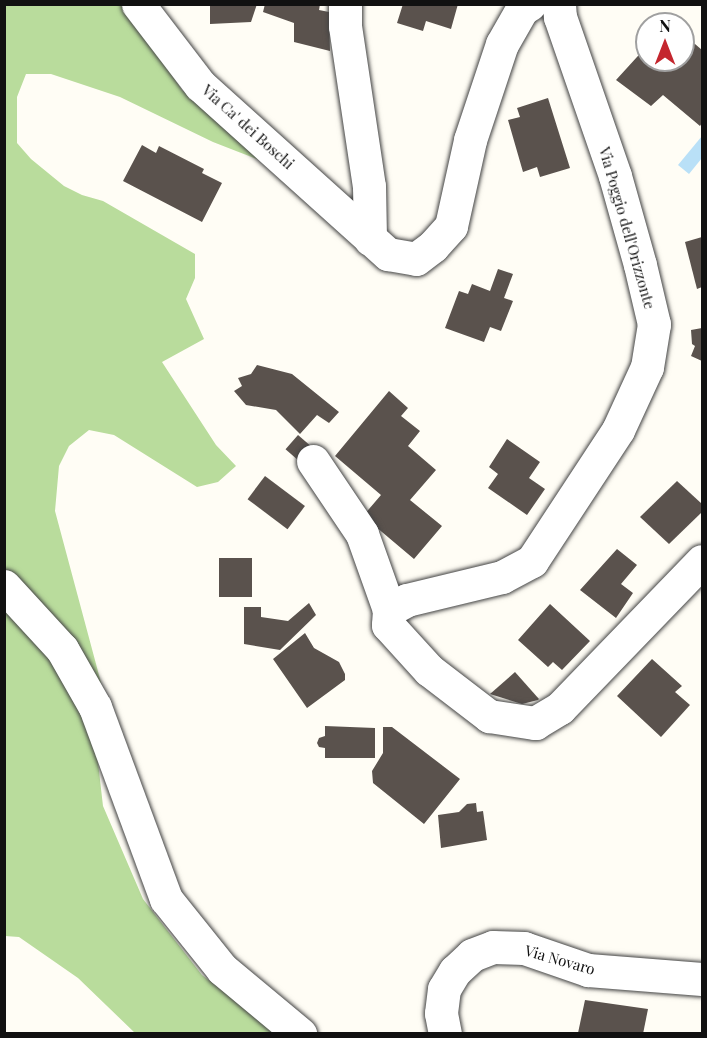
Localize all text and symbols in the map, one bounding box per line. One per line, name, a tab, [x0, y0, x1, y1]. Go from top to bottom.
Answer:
north arrow	[635, 12, 695, 72]
text: N	[659, 15, 671, 36]
street label: Via Ca' dei Boschi	[198, 81, 298, 173]
street label: Via Poggio dell'Orizzonte	[595, 145, 659, 311]
street label: Via Novaro	[523, 941, 597, 979]

